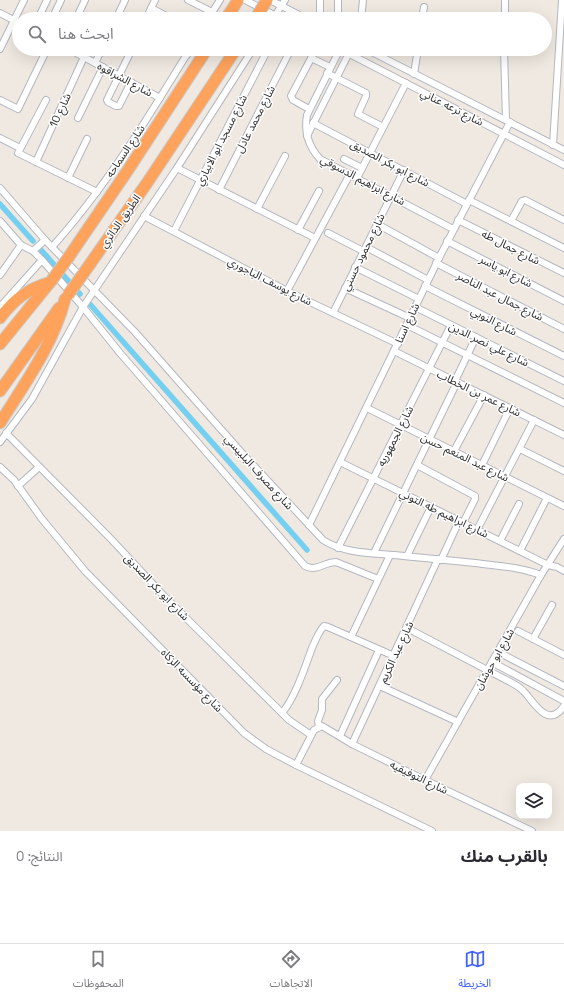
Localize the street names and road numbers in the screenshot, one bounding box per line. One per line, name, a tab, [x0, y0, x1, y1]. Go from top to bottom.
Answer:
street label: شارع الشراقوه	[95, 59, 155, 100]
street label: شارع محمد عادل	[232, 83, 279, 155]
street label: شارع ترعه عناني	[417, 85, 486, 131]
street label: شارع 10	[46, 90, 75, 130]
street label: شارع مسجد ابو الابياري	[192, 92, 252, 189]
street label: شارع السماحه	[102, 122, 149, 181]
street label: شارع ابو بكر الصديق	[348, 136, 432, 191]
street label: شارع ابراهيم الدسوقي	[317, 152, 408, 211]
street label: الطريق الدائري	[96, 192, 146, 252]
street label: شارع محمود حسني	[338, 211, 390, 294]
street label: شارع جمال طه	[479, 226, 543, 269]
street label: شارع ابو ياسر	[476, 251, 535, 291]
street label: شارع يوسف الباجوري	[224, 254, 315, 311]
street label: شارع جمال عبد الناصر	[453, 268, 546, 325]
street label: شارع اسنا	[392, 300, 423, 346]
street label: شارع النوبي	[467, 303, 520, 341]
street label: شارع علي نصر الدين	[446, 319, 532, 372]
street label: شارع عمر بن الخطاب	[434, 367, 524, 420]
street label: شارع الجمهوريه	[374, 403, 417, 469]
street label: شارع عبد المنعم حسن	[418, 430, 512, 486]
street label: شارع مصرف البلبيسي	[220, 432, 297, 514]
street label: شارع ابراهيم طه التوني	[396, 485, 491, 543]
street label: شارع ابو بكر الصديق	[121, 551, 193, 624]
street label: شارع عبد الكريم	[376, 618, 418, 686]
street label: شارع ابو حوشان	[471, 625, 518, 693]
street label: شارع مؤسسه الزكاه	[157, 645, 226, 716]
street label: شارع التوفيقيه	[387, 757, 451, 798]

